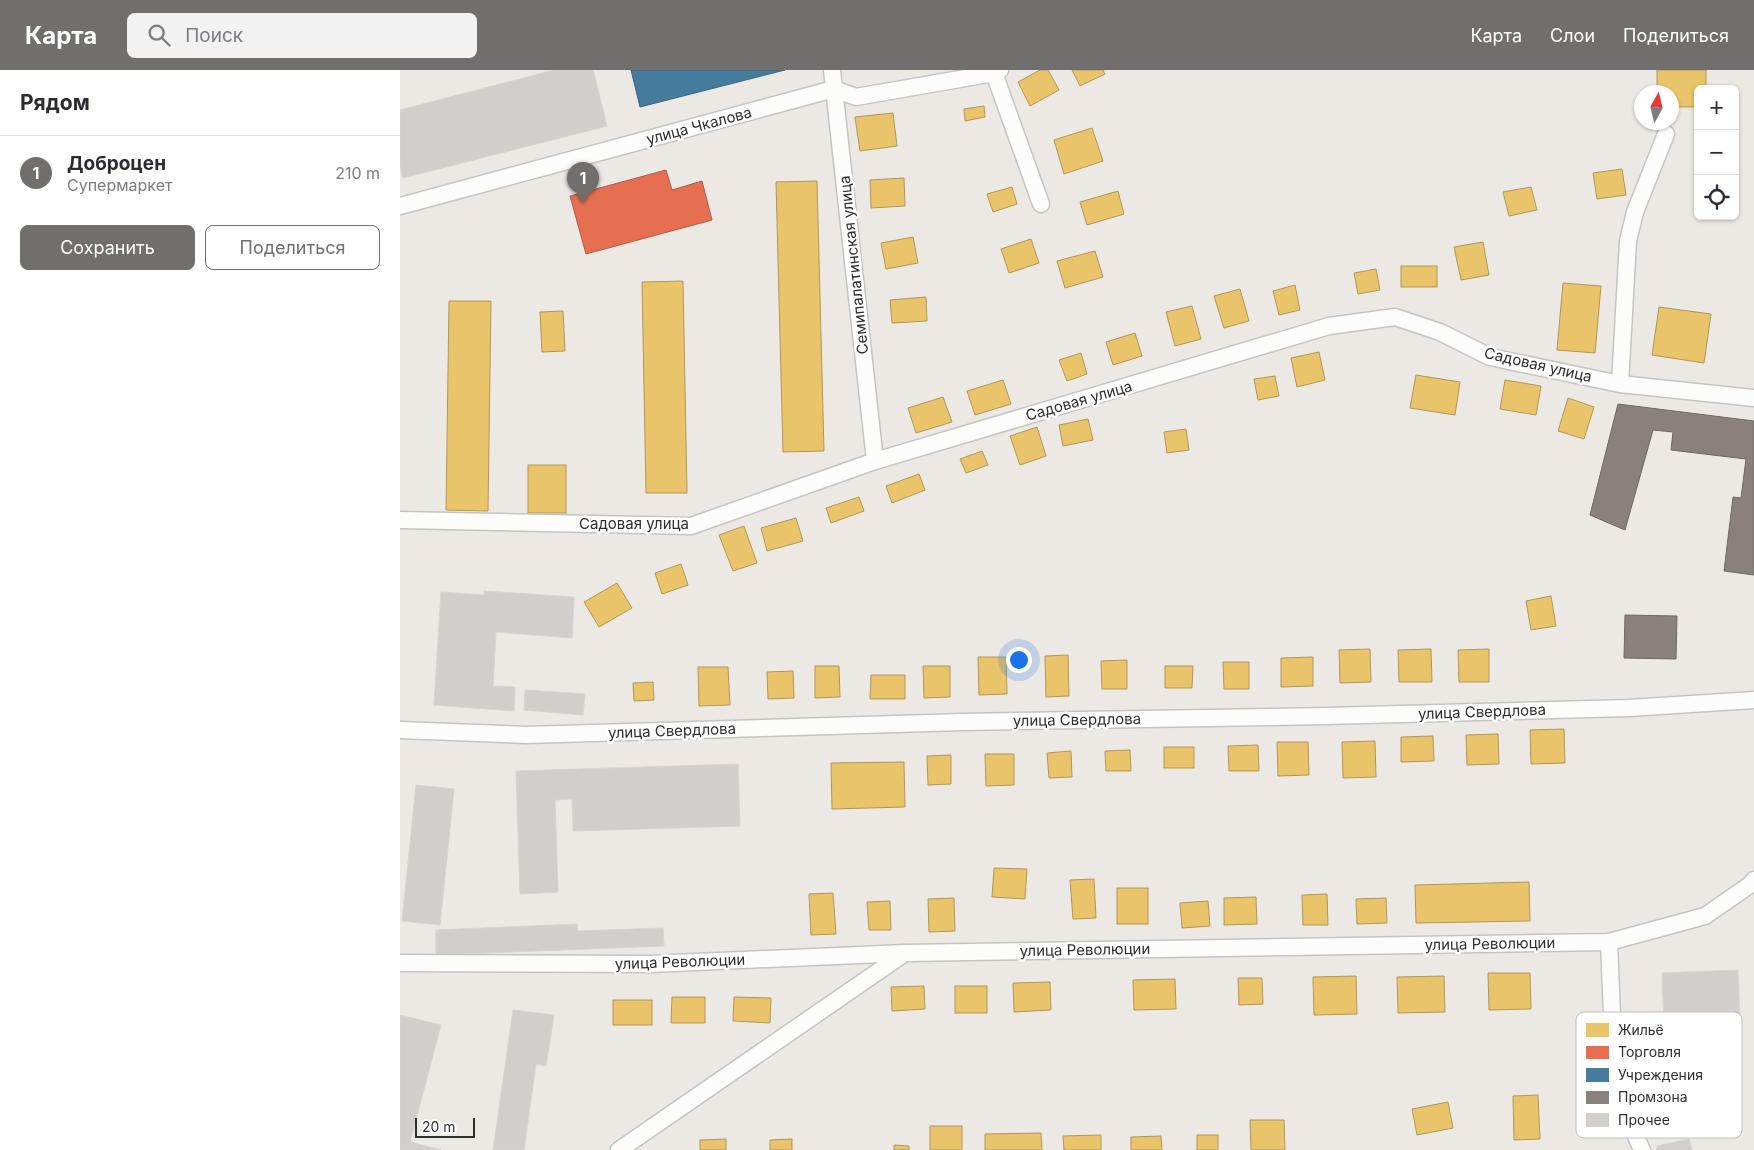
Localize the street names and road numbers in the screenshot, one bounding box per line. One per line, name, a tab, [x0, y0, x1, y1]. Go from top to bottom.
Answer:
street label: улица Чкалова	[644, 102, 754, 149]
street label: Семипалатинская улица	[835, 175, 872, 355]
street label: Садовая улица	[1482, 343, 1594, 386]
street label: Садовая улица	[1023, 376, 1134, 425]
street label: Садовая улица	[579, 514, 689, 533]
street label: улица Свердлова	[1418, 700, 1546, 723]
street label: улица Свердлова	[1013, 709, 1141, 730]
street label: улица Свердлова	[608, 719, 736, 742]
street label: улица Революции	[1425, 933, 1555, 954]
street label: улица Революции	[1020, 939, 1150, 960]
street label: улица Революции	[614, 950, 746, 973]

